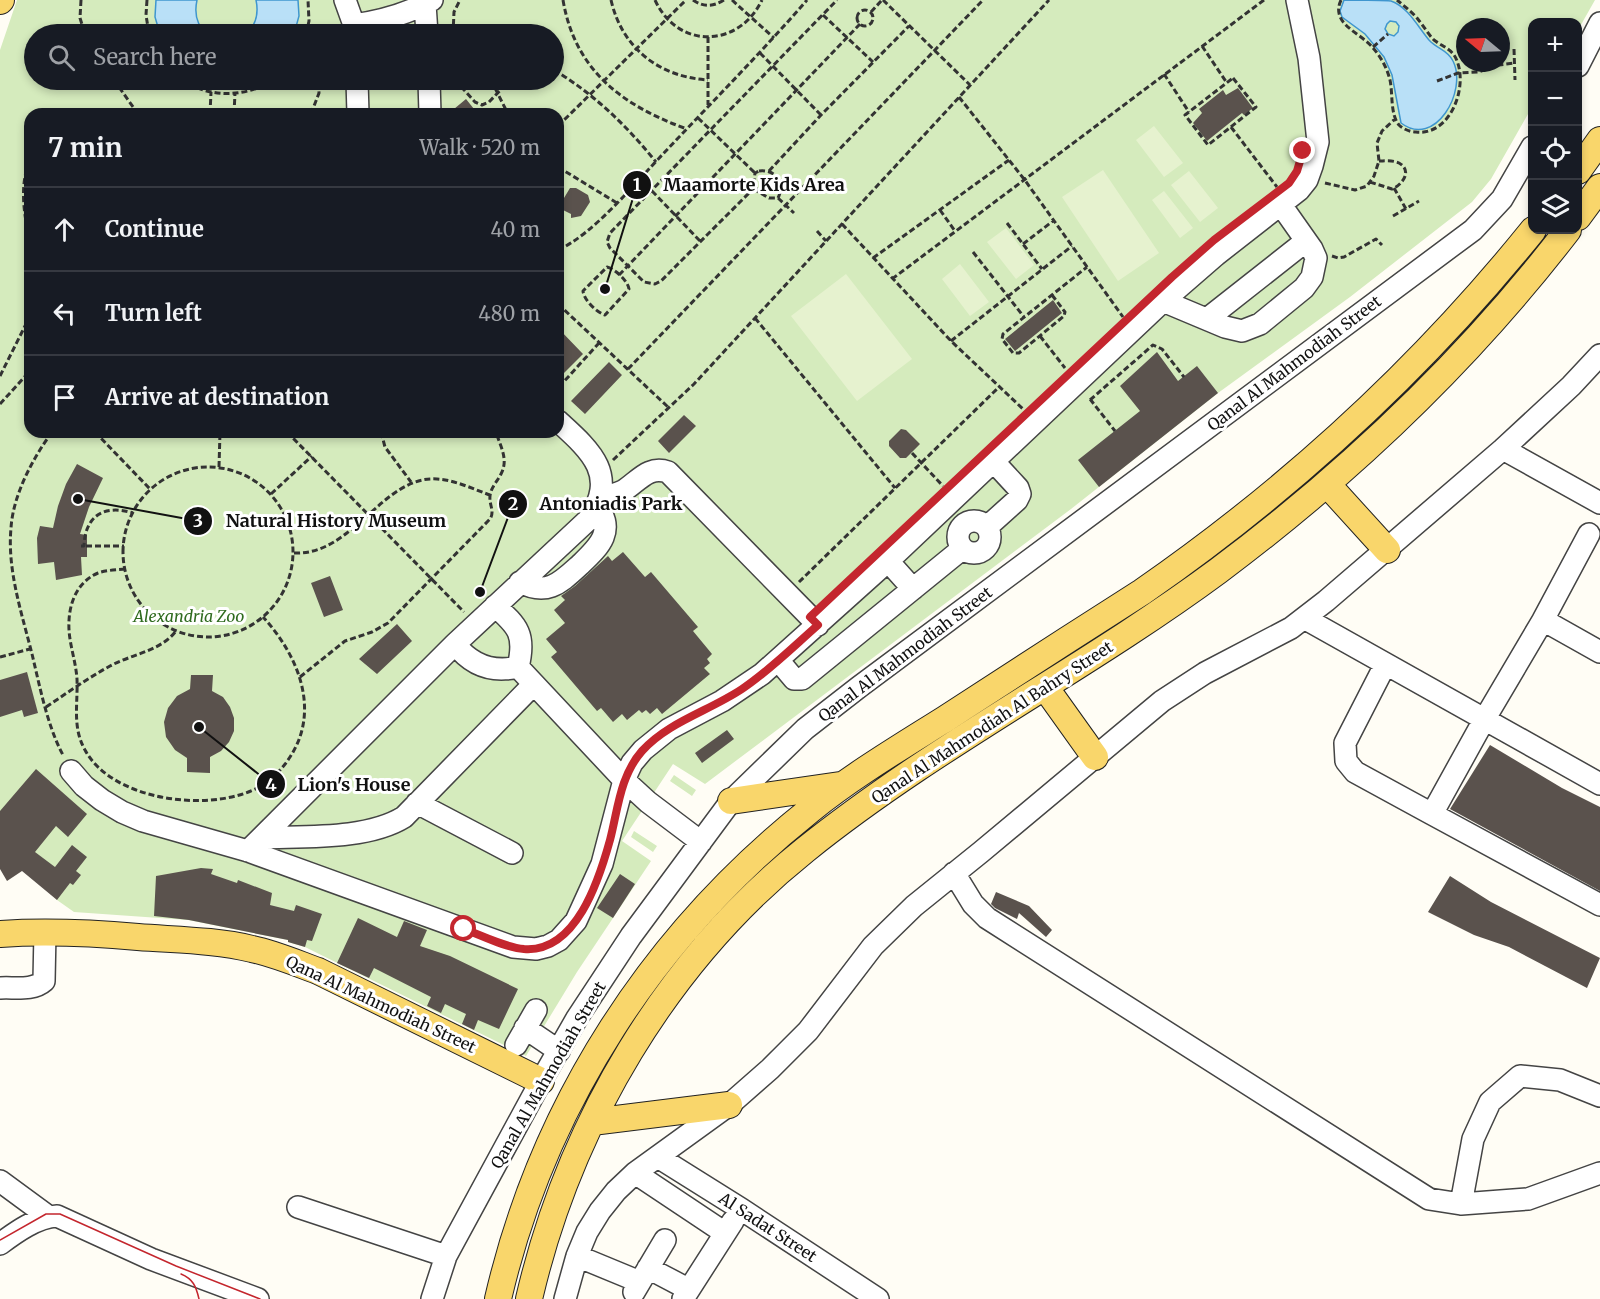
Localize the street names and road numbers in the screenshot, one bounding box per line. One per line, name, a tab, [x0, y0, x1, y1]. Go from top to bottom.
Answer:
street label: Qanal Al Mahmodiah Street	[1203, 291, 1386, 435]
street label: Qanal Al Mahmodiah Street	[814, 582, 997, 726]
street label: Qanal Al Mahmodiah Al Bahry Street	[868, 636, 1117, 808]
street label: Qana Al Mahmodiah Street	[283, 951, 480, 1057]
street label: Qanal Al Mahmodiah Street	[486, 977, 610, 1172]
street label: Al Sadat Street	[714, 1187, 821, 1267]

